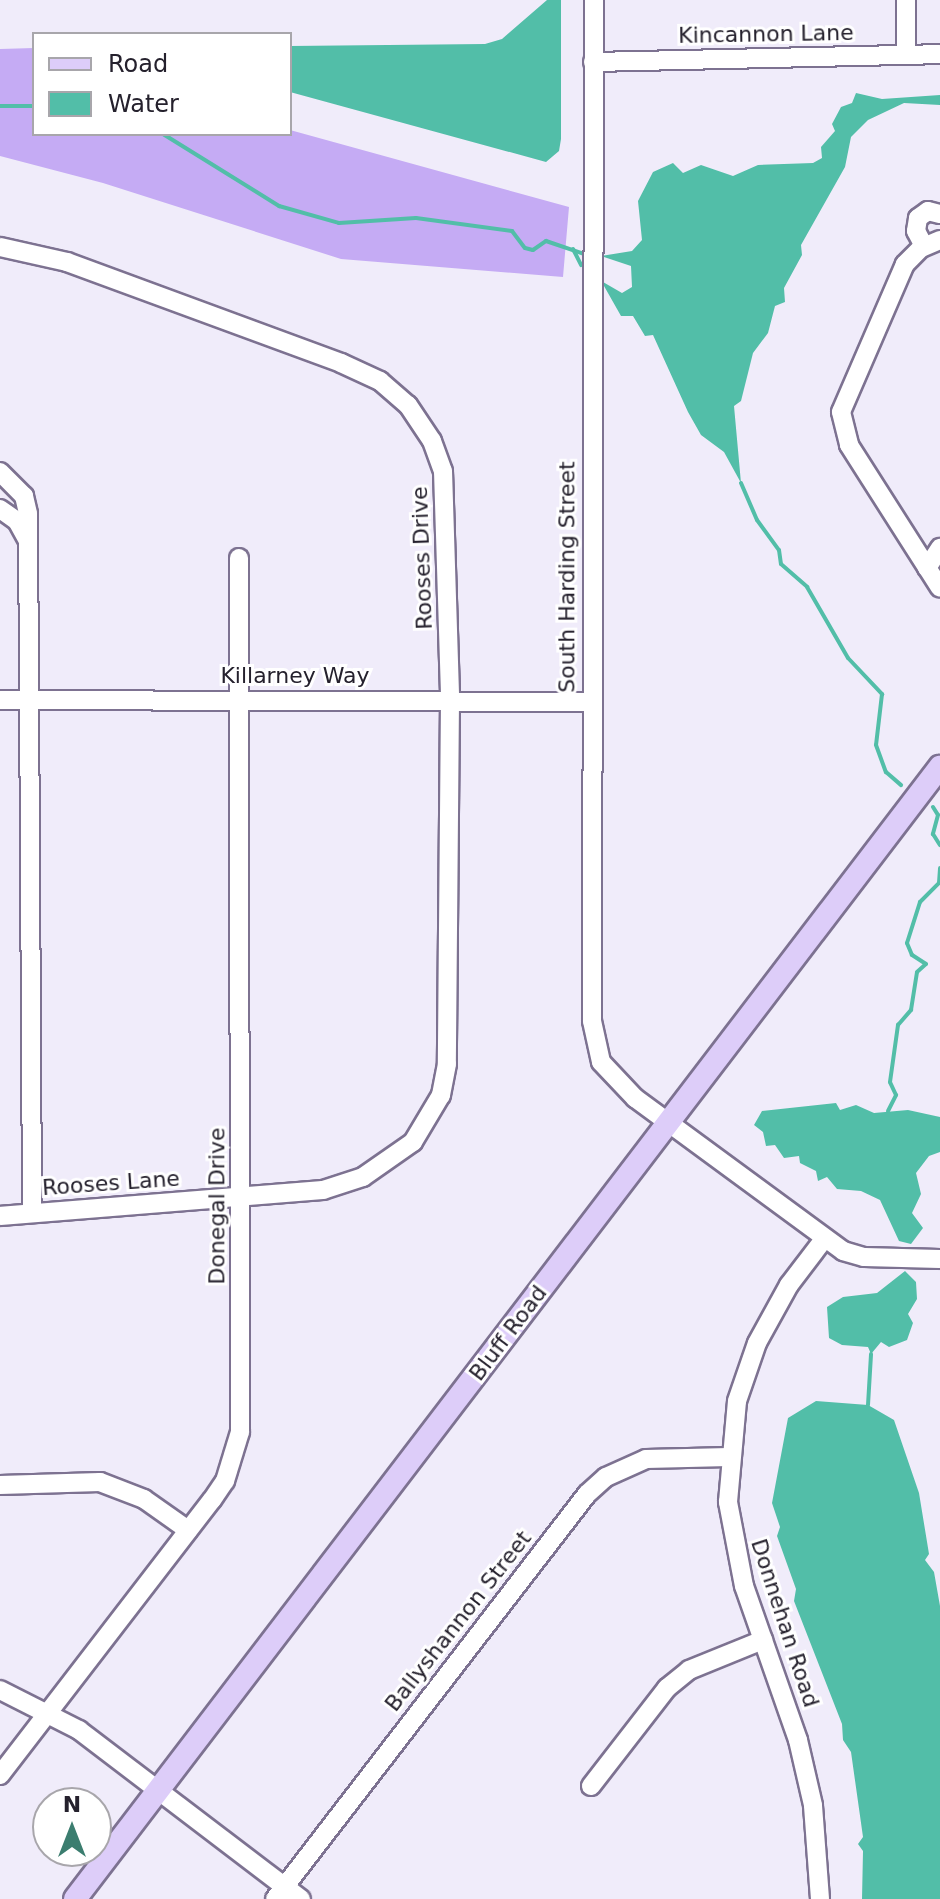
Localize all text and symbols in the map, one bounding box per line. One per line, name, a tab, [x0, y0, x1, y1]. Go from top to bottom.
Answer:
street label: Kincannon Lane	[678, 19, 854, 49]
legend	[32, 32, 292, 136]
text: Road	[108, 50, 168, 78]
text: Water	[108, 90, 179, 118]
street label: South Harding Street	[554, 461, 580, 693]
street label: Rooses Drive	[406, 486, 438, 630]
street label: Killarney Way	[220, 663, 370, 689]
street label: Donegal Drive	[204, 1127, 230, 1285]
street label: Rooses Lane	[41, 1165, 181, 1201]
street label: Bluff Road	[464, 1280, 552, 1386]
street label: Ballyshannon Street	[379, 1525, 537, 1717]
street label: Donnehan Road	[745, 1536, 825, 1710]
north arrow	[32, 1787, 112, 1867]
text: N	[63, 1792, 81, 1817]

